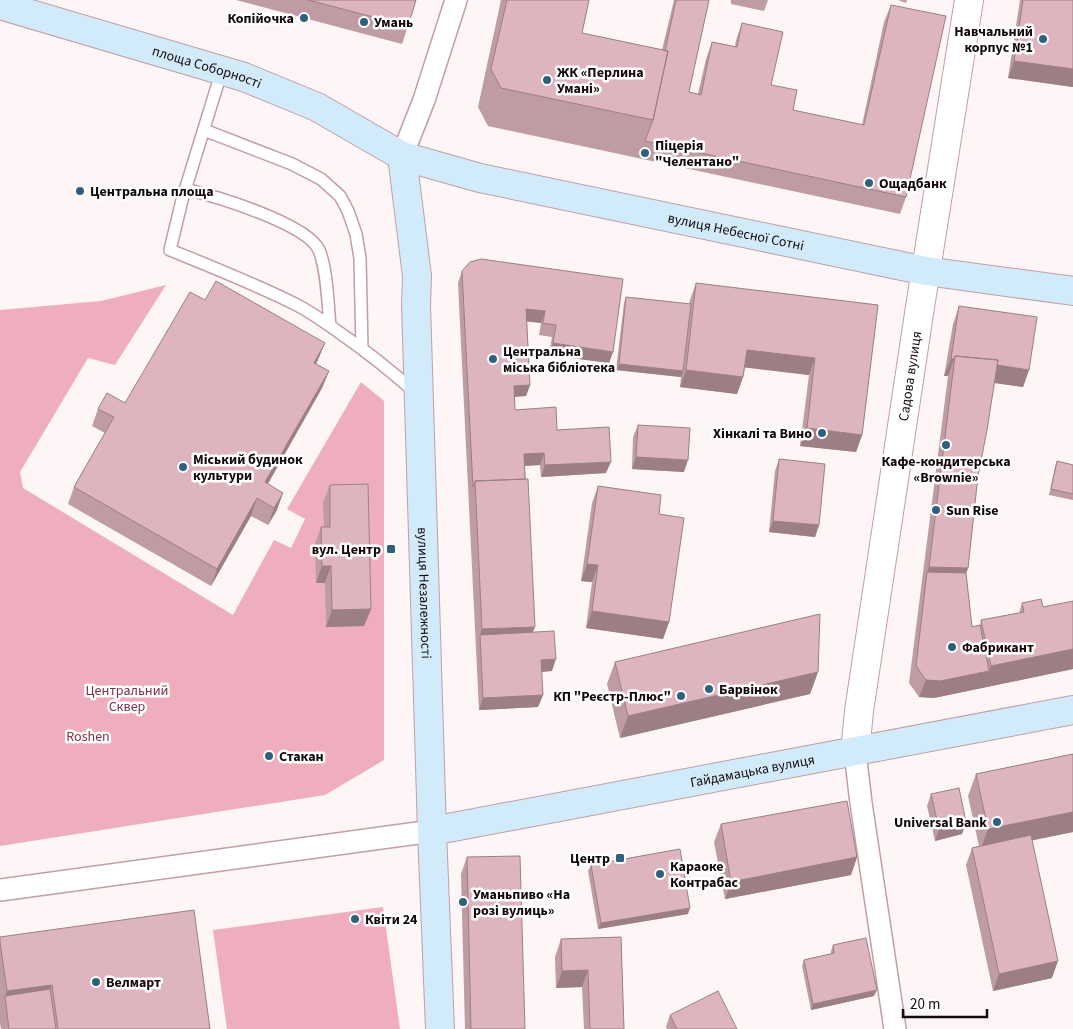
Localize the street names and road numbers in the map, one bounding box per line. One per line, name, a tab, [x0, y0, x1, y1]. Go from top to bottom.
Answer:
street label: площа Соборності	[150, 41, 264, 94]
street label: вулиця Небесної Сотні	[666, 208, 806, 256]
street label: Садова вулиця	[894, 330, 927, 423]
street label: вулиця Незалежності	[412, 527, 436, 659]
street label: Гайдамацька вулиця	[689, 750, 817, 793]

